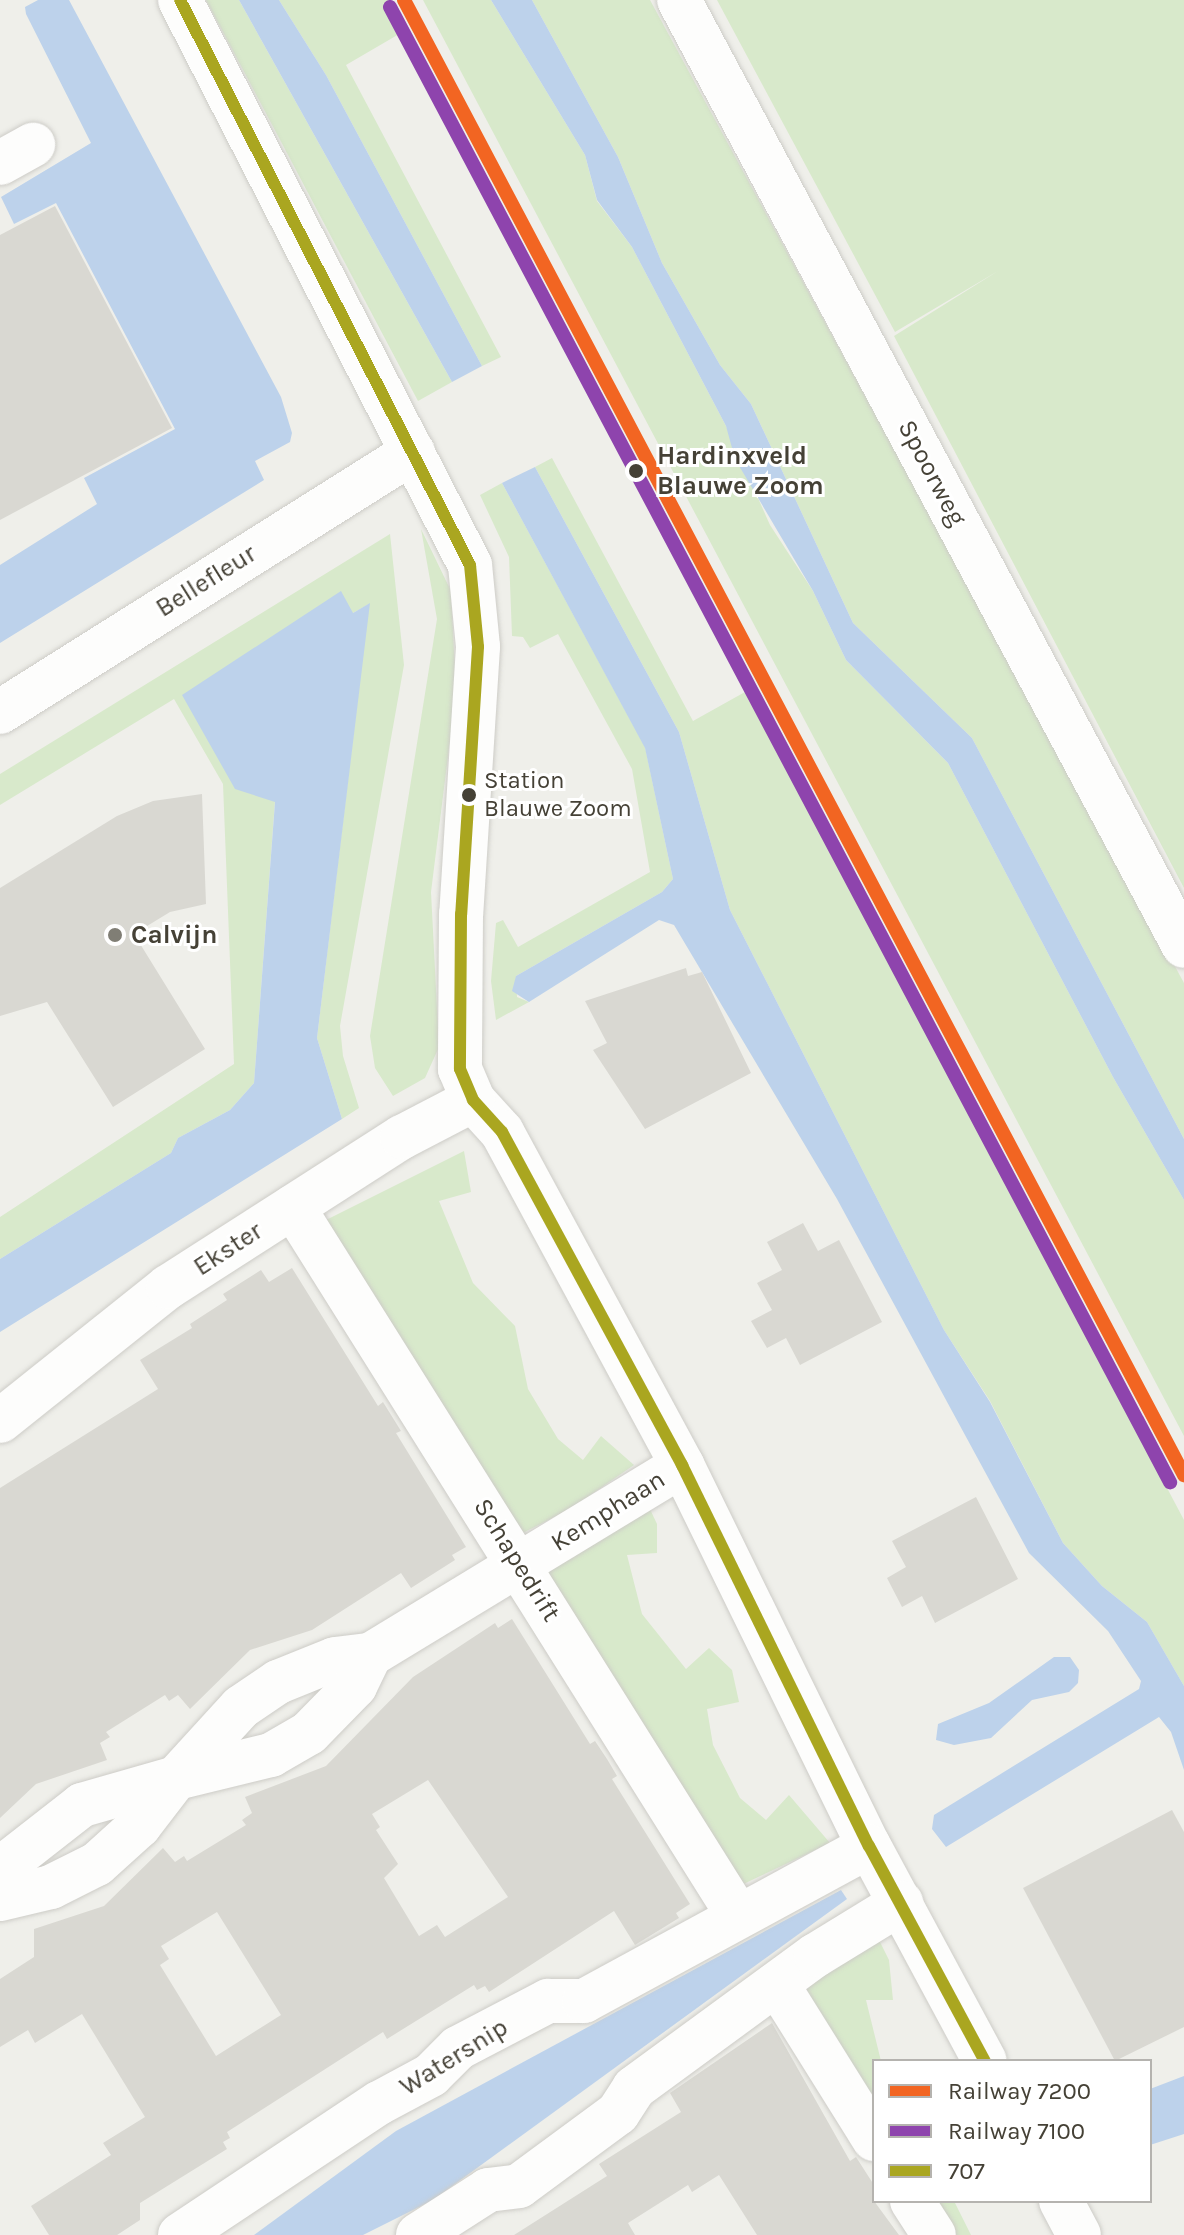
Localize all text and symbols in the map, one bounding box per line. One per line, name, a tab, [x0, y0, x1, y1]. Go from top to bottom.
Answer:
street label: Spoorweg	[891, 415, 973, 531]
place label: Hardinxveld Blauwe Zoom	[657, 440, 824, 502]
marker: Hardinxveld Blauwe Zoom	[622, 457, 650, 485]
street label: Bellefleur	[150, 538, 262, 624]
place label: Station Blauwe Zoom	[484, 767, 632, 823]
marker: Station Blauwe Zoom	[461, 787, 477, 803]
place label: Calvijn	[131, 919, 218, 951]
marker: Calvijn	[106, 926, 124, 944]
street label: Ekster	[188, 1215, 268, 1283]
street label: Kemphaan	[545, 1464, 671, 1558]
street label: Schapedrift	[467, 1493, 567, 1627]
street label: Watersnip	[394, 2012, 514, 2102]
legend	[872, 2059, 1152, 2203]
text: Railway 7200	[948, 2077, 1091, 2105]
text: Railway 7100	[948, 2117, 1085, 2145]
text: 707	[948, 2157, 985, 2185]

